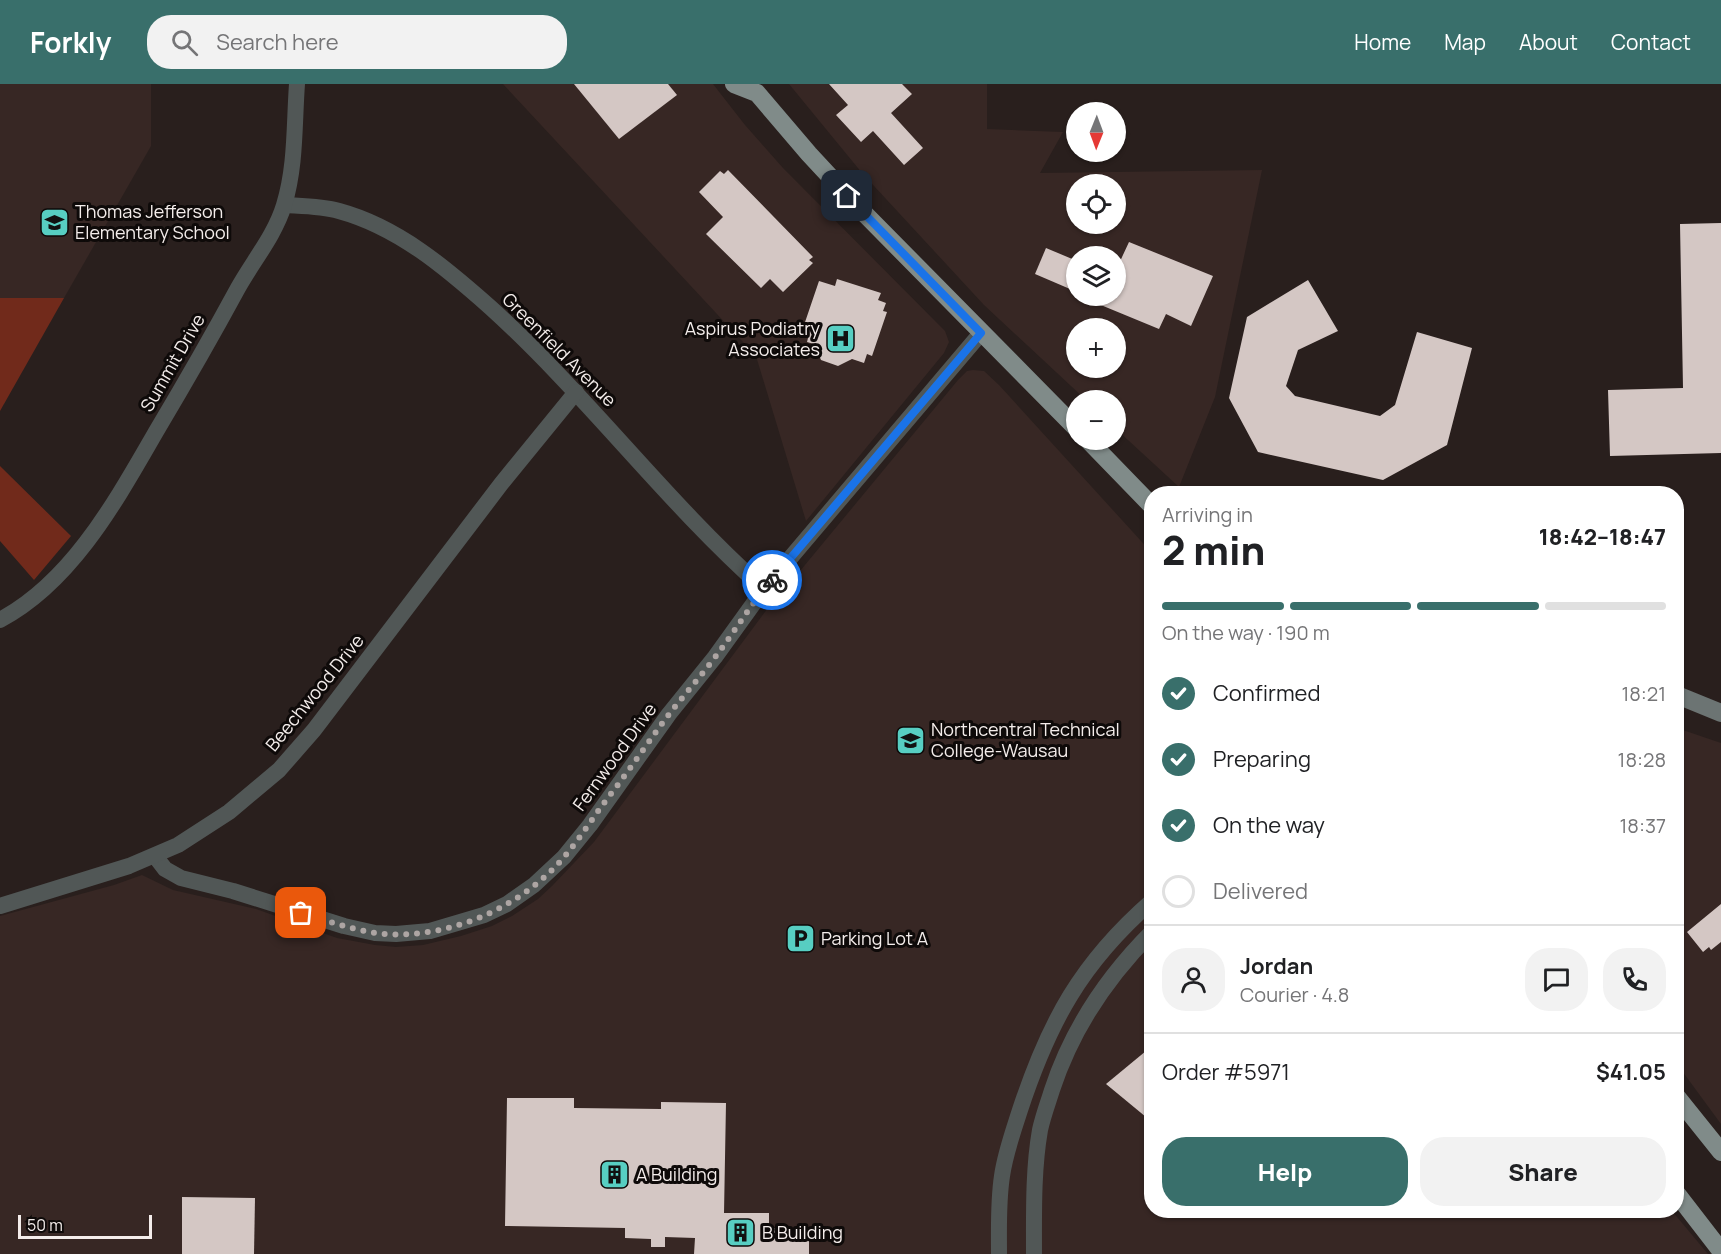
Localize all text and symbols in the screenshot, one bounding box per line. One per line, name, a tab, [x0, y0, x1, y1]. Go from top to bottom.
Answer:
search box	[147, 15, 567, 69]
text: Forkly	[30, 23, 111, 61]
icon: search	[168, 26, 201, 59]
text: Search here	[216, 27, 339, 57]
text: Home	[1354, 28, 1411, 56]
text: Map	[1444, 28, 1486, 56]
text: About	[1519, 28, 1578, 56]
text: Contact	[1611, 28, 1691, 56]
north arrow	[1066, 102, 1126, 162]
map controls	[1066, 102, 1126, 450]
pin	[821, 170, 872, 221]
button: locate	[1066, 174, 1126, 234]
icon: home	[830, 179, 863, 212]
place label: Thomas Jefferson Elementary School	[75, 199, 230, 244]
school or university icon: Thomas Jefferson Elementary School	[38, 206, 70, 238]
button: layers	[1066, 246, 1126, 306]
street label: Greenfield Avenue	[498, 287, 622, 411]
street label: Summit Drive	[134, 309, 210, 416]
place label: Aspirus Podiatry Associates	[685, 316, 821, 361]
button: +	[1066, 318, 1126, 378]
hospital icon: Aspirus Podiatry Associates	[825, 323, 857, 355]
button: −	[1066, 390, 1126, 450]
text: Arriving in	[1162, 501, 1253, 528]
text: 18:42–18:47	[1539, 522, 1666, 552]
text: 2 min	[1162, 523, 1265, 577]
courier	[742, 550, 802, 610]
icon: bike	[756, 564, 789, 597]
text: On the way · 190 m	[1162, 619, 1330, 646]
street label: Beechwood Drive	[260, 629, 369, 756]
icon: check	[1162, 677, 1195, 710]
text: Confirmed	[1213, 678, 1321, 708]
text: 18:21	[1621, 680, 1666, 707]
street label: Fernwood Drive	[567, 698, 661, 815]
place label: Northcentral Technical College-Wausau	[931, 717, 1120, 762]
school or university icon: Northcentral Technical College-Wausau	[894, 724, 926, 756]
icon: check	[1162, 743, 1195, 776]
text: Preparing	[1213, 744, 1311, 774]
text: 18:28	[1618, 746, 1666, 773]
icon: check	[1162, 809, 1195, 842]
text: On the way	[1213, 810, 1325, 840]
text: 18:37	[1620, 812, 1666, 839]
text: Delivered	[1213, 876, 1308, 906]
pin	[275, 887, 326, 938]
icon: bag	[284, 896, 317, 929]
parking icon: Parking Lot A	[784, 923, 816, 955]
place label: Parking Lot A	[821, 926, 929, 950]
button: person	[1162, 948, 1225, 1011]
button: chat	[1525, 948, 1588, 1011]
button: phone	[1603, 948, 1666, 1011]
text: Jordan	[1240, 951, 1313, 981]
text: Courier · 4.8	[1240, 981, 1349, 1008]
text: Order #5971	[1162, 1057, 1290, 1087]
text: $41.05	[1596, 1057, 1666, 1087]
button: Help	[1162, 1137, 1408, 1206]
button: Share	[1420, 1137, 1666, 1206]
building icon: A Building	[599, 1159, 631, 1191]
place label: A Building	[636, 1162, 717, 1186]
scale bar	[18, 1212, 152, 1240]
text: 50 m	[27, 1214, 63, 1236]
building icon: B Building	[725, 1217, 757, 1249]
place label: B Building	[762, 1220, 843, 1244]

